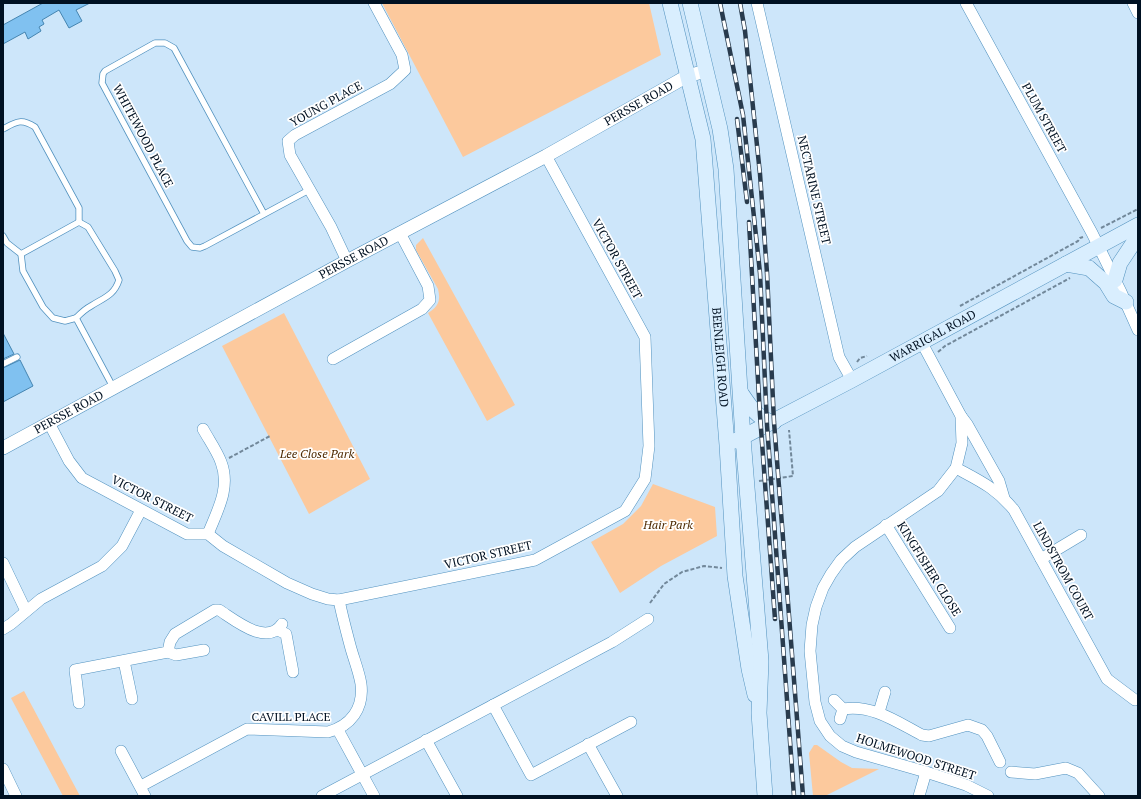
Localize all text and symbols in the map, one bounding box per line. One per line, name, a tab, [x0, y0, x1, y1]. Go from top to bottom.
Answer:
street label: YOUNG PLACE	[287, 78, 364, 130]
street label: PERSSE ROAD	[601, 78, 676, 129]
street label: PLUM STREET	[1019, 80, 1070, 156]
street label: WHITEWOOD PLACE	[110, 82, 177, 190]
street label: NECTARINE STREET	[795, 134, 834, 246]
street label: VICTOR STREET	[589, 216, 646, 302]
street label: PERSSE ROAD	[316, 233, 391, 282]
street label: WARRIGAL ROAD	[887, 306, 979, 365]
street label: BEENLEIGH ROAD	[709, 307, 732, 408]
street label: PERSSE ROAD	[31, 387, 106, 437]
park label: Lee Close Park	[279, 446, 354, 461]
street label: VICTOR STREET	[109, 472, 196, 526]
park label: Hair Park	[642, 517, 693, 532]
street label: KINGFISHER CLOSE	[894, 519, 965, 619]
street label: LINDSTROM COURT	[1030, 519, 1097, 623]
street label: VICTOR STREET	[443, 537, 534, 572]
street label: CAVILL PLACE	[252, 709, 330, 724]
street label: HOLMEWOOD STREET	[855, 730, 978, 783]

